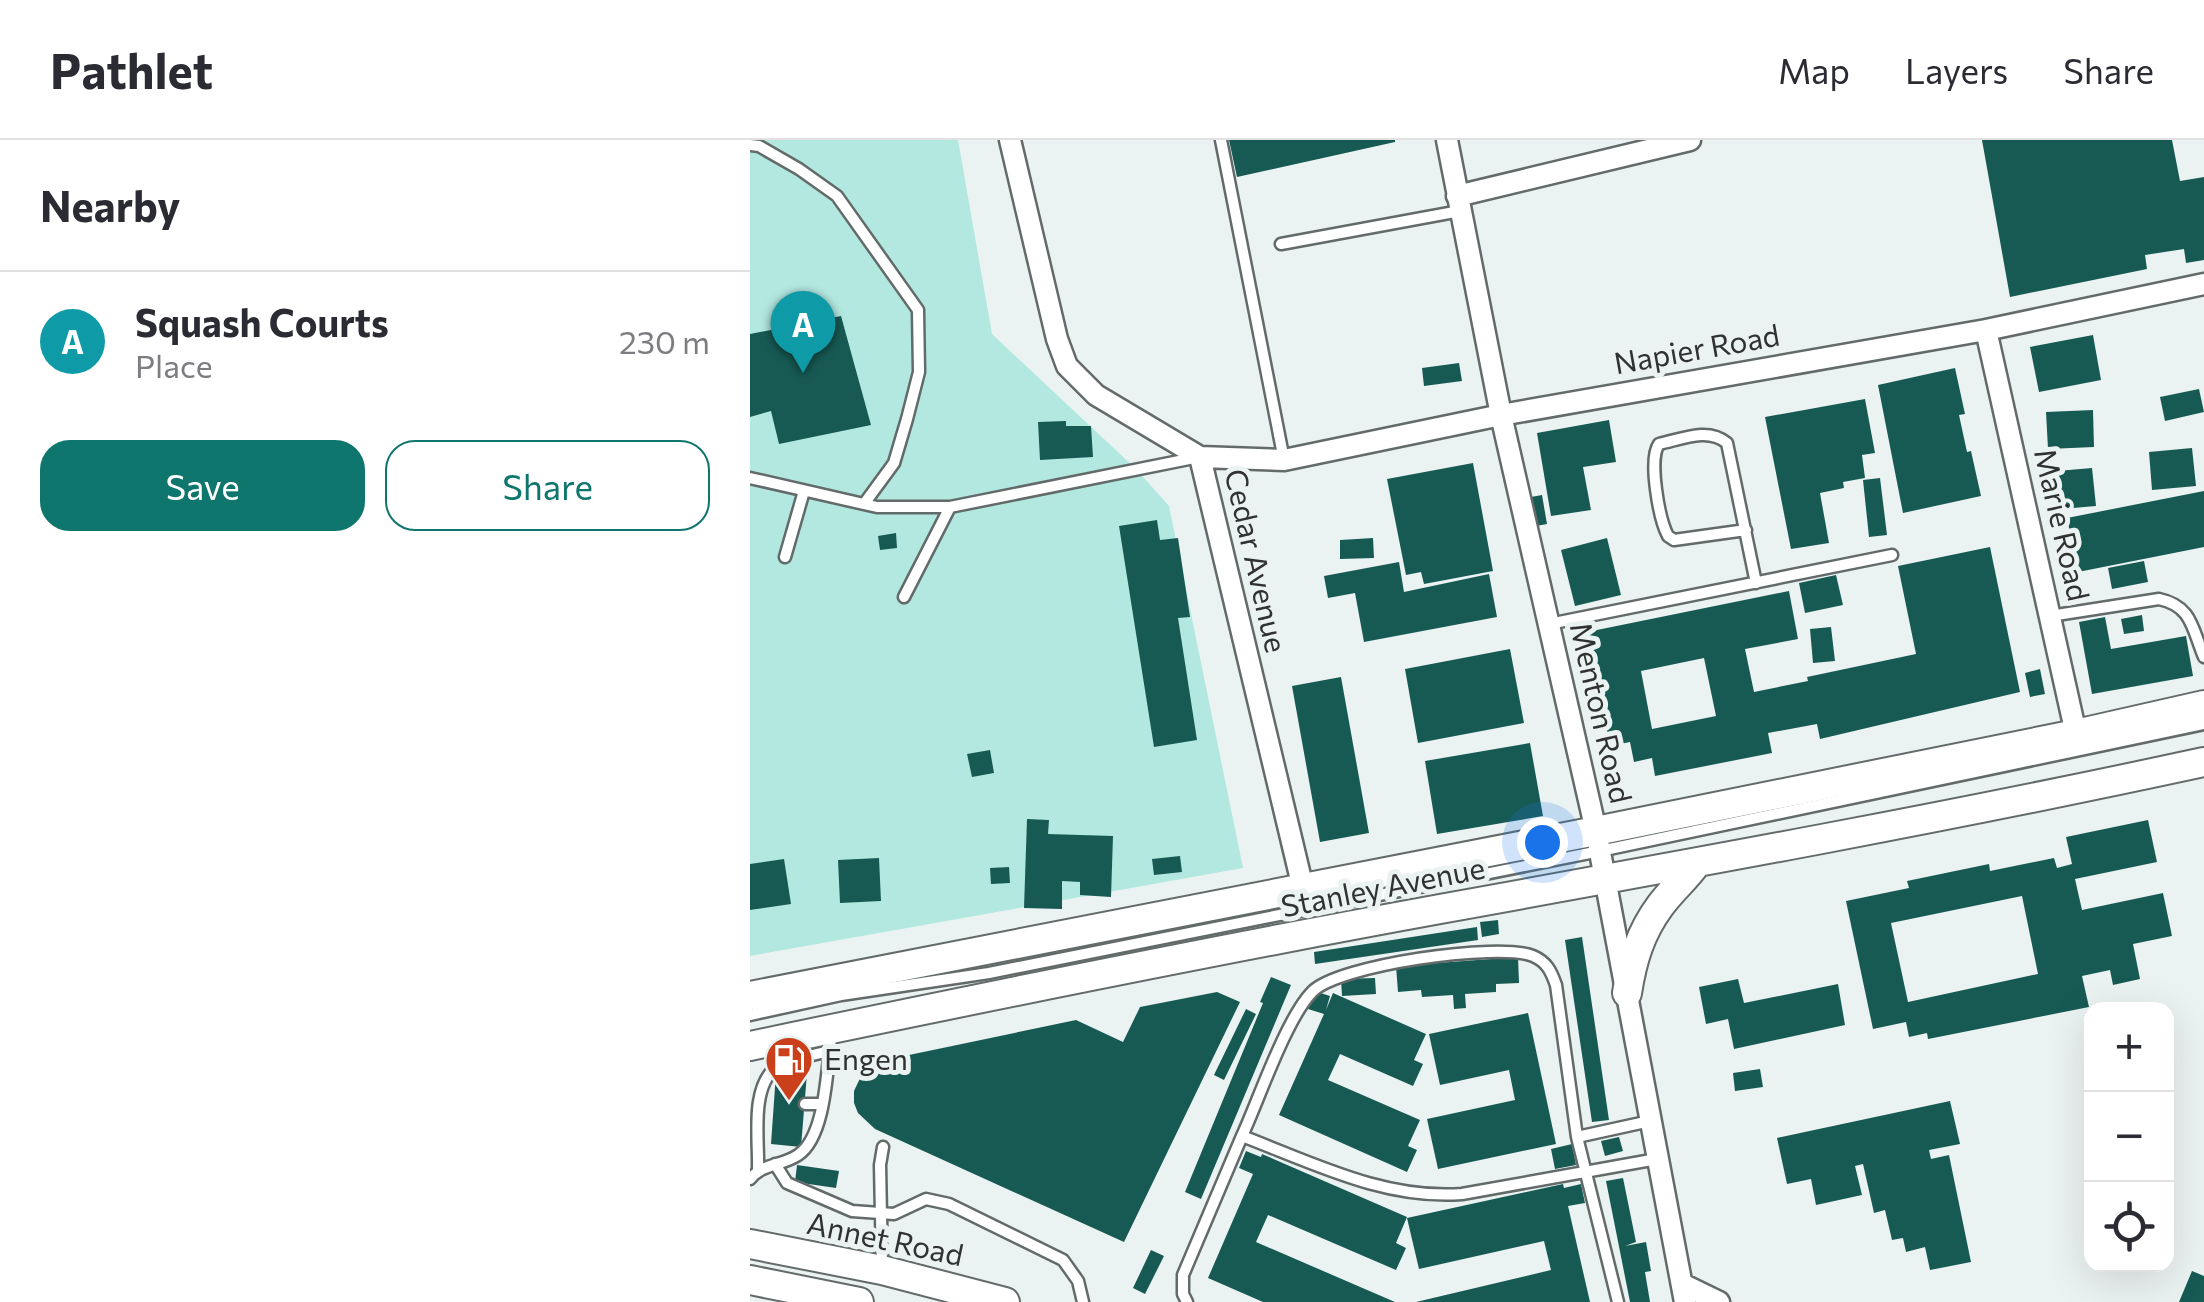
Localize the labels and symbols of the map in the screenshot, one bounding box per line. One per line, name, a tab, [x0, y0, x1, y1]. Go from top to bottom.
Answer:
pin: A	[770, 290, 836, 373]
street label: Napier Road	[1611, 315, 1782, 380]
street label: Marie Road	[2028, 445, 2099, 604]
street label: Cedar Avenue	[1218, 465, 1297, 656]
street label: Menton Road	[1564, 618, 1641, 807]
your location	[1517, 817, 1568, 868]
street label: Stanley Avenue	[1277, 848, 1488, 923]
fuel station icon: Engen	[763, 1034, 815, 1102]
place label: Engen	[824, 1039, 908, 1076]
street label: Annet Road	[804, 1203, 967, 1272]

